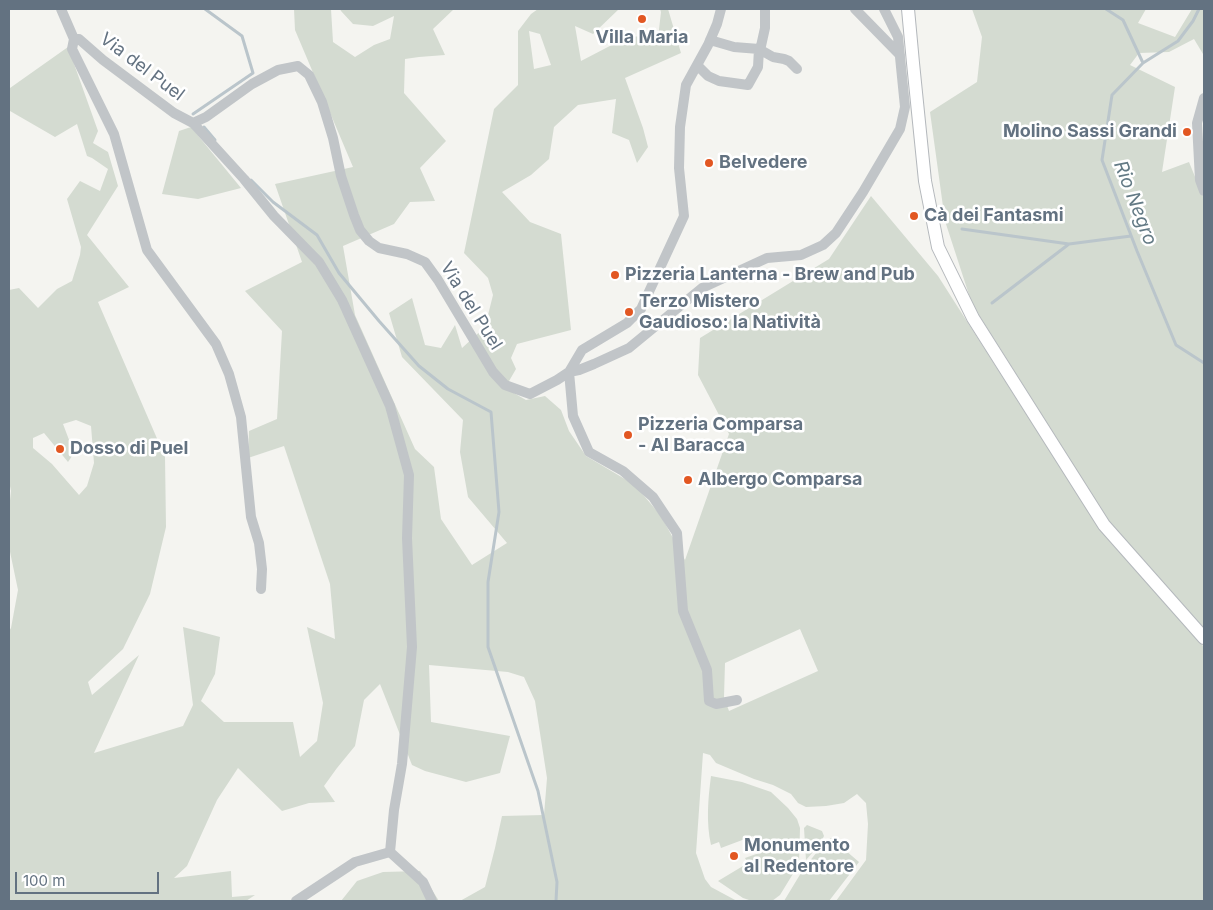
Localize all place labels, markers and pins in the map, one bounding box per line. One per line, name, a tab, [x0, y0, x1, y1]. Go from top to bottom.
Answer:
marker: Villa Maria	[636, 13, 648, 25]
place label: Villa Maria	[596, 27, 688, 49]
place label: Molino Sassi Grandi	[1003, 121, 1177, 143]
marker: Molino Sassi Grandi	[1181, 126, 1193, 138]
place label: Belvedere	[719, 152, 808, 174]
marker: Belvedere	[703, 157, 715, 169]
place label: Cà dei Fantasmi	[924, 205, 1064, 227]
marker: Cà dei Fantasmi	[908, 210, 920, 222]
place label: Pizzeria Lanterna - Brew and Pub	[625, 264, 915, 286]
marker: Pizzeria Lanterna - Brew and Pub	[609, 269, 621, 281]
place label: Terzo Mistero Gaudioso: la Natività	[639, 291, 821, 334]
marker: Terzo Mistero Gaudioso: la Natività	[623, 306, 635, 318]
place label: Pizzeria Comparsa - Al Baracca	[638, 414, 803, 456]
marker: Pizzeria Comparsa - Al Baracca	[622, 429, 634, 441]
place label: Dosso di Puel	[70, 438, 188, 460]
marker: Dosso di Puel	[54, 443, 66, 455]
place label: Albergo Comparsa	[698, 469, 863, 491]
marker: Albergo Comparsa	[682, 474, 694, 486]
place label: Monumento al Redentore	[744, 835, 854, 878]
marker: Monumento al Redentore	[728, 850, 740, 862]

